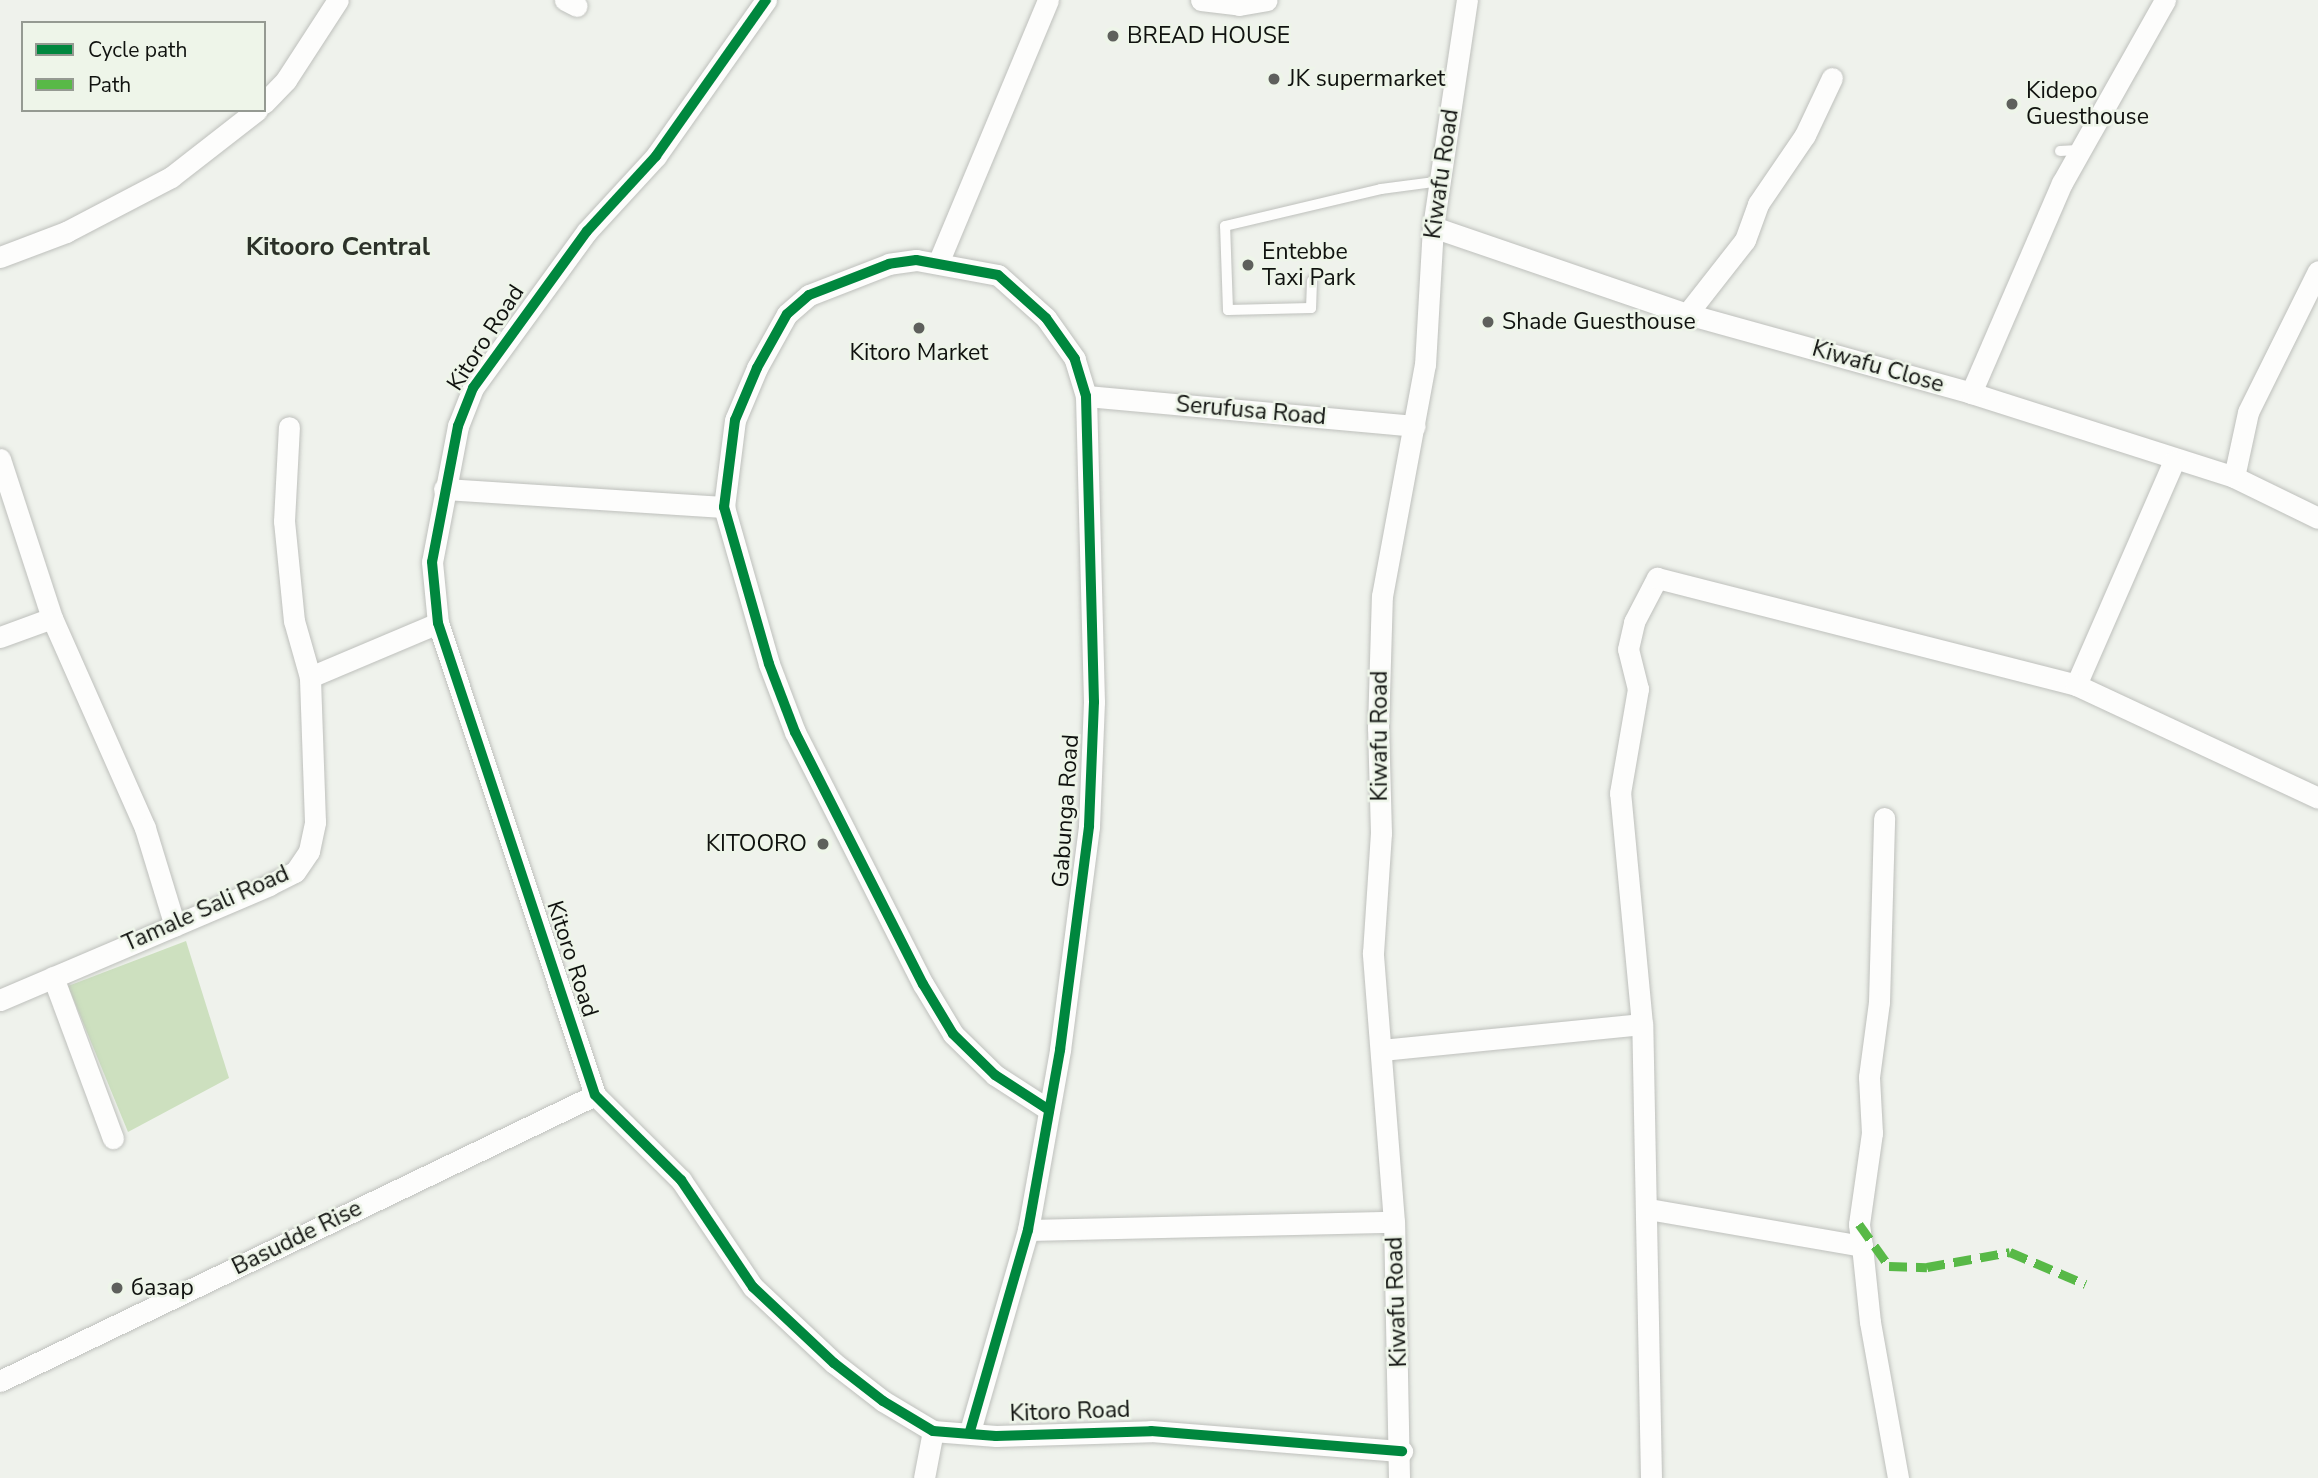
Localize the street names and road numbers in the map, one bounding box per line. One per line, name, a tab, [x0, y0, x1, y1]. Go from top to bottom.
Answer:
street label: Kiwafu Road	[1419, 107, 1465, 241]
street label: Kitoro Road	[442, 280, 530, 396]
street label: Kiwafu Close	[1809, 335, 1947, 399]
street label: Serufusa Road	[1175, 391, 1327, 431]
street label: Kiwafu Road	[1366, 671, 1394, 801]
street label: Gabunga Road	[1047, 734, 1085, 888]
street label: Tamale Sali Road	[119, 860, 293, 958]
street label: Kitoro Road	[540, 897, 604, 1021]
street label: Basudde Rise	[228, 1195, 366, 1281]
street label: Kiwafu Road	[1381, 1236, 1413, 1368]
street label: Kitoro Road	[1009, 1396, 1131, 1428]

